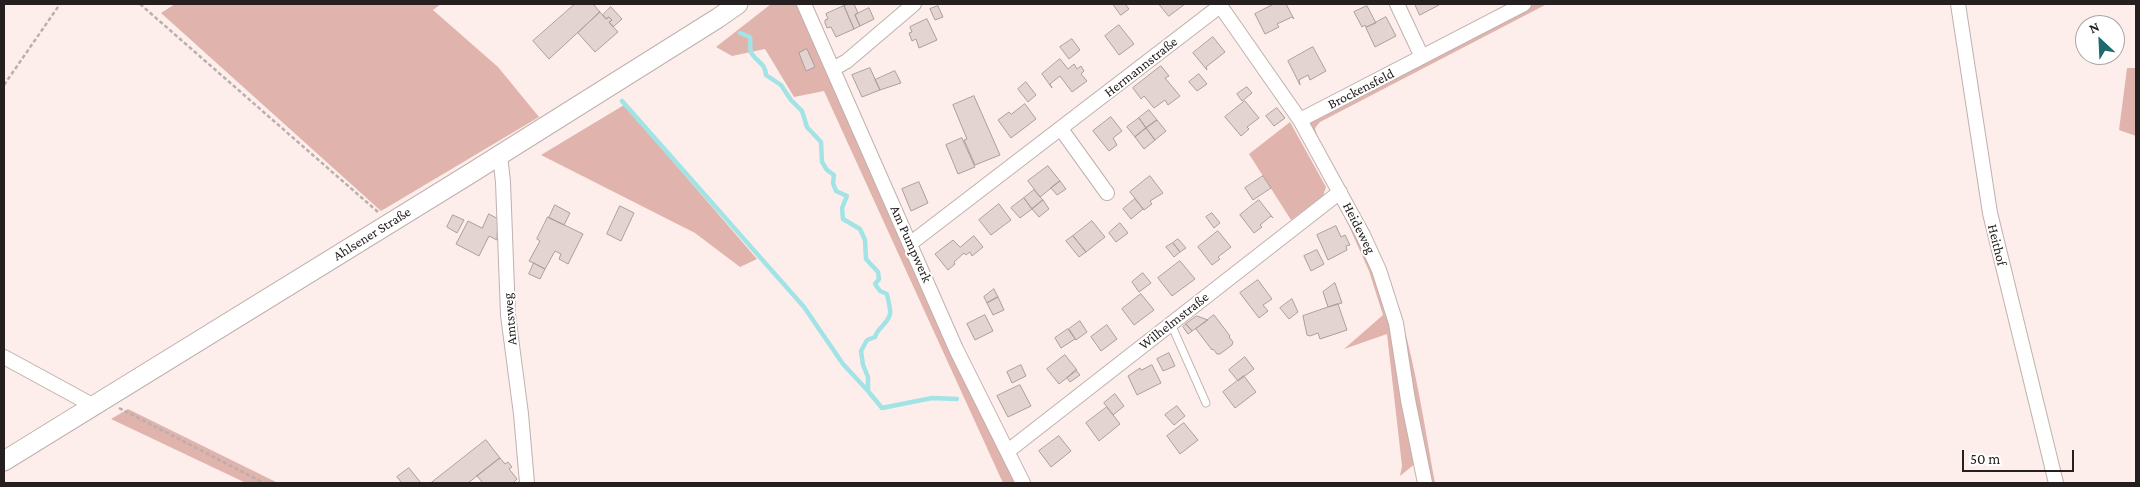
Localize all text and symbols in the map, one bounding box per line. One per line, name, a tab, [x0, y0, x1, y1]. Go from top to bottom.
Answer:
north arrow	[2075, 15, 2125, 65]
text: N	[2086, 18, 2102, 37]
street label: Hermannstraße	[1101, 33, 1181, 101]
street label: Brockensfeld	[1325, 65, 1397, 113]
street label: Heideweg	[1339, 199, 1379, 257]
street label: Ahlsener Straße	[330, 203, 414, 265]
street label: Am Pumpwerk	[886, 203, 936, 285]
street label: Heithof	[1984, 222, 2010, 268]
street label: Wilhelmstraße	[1136, 289, 1212, 353]
street label: Amtsweg	[499, 292, 521, 346]
scale bar	[1965, 440, 2078, 472]
text: 50 m	[1970, 451, 2000, 467]

